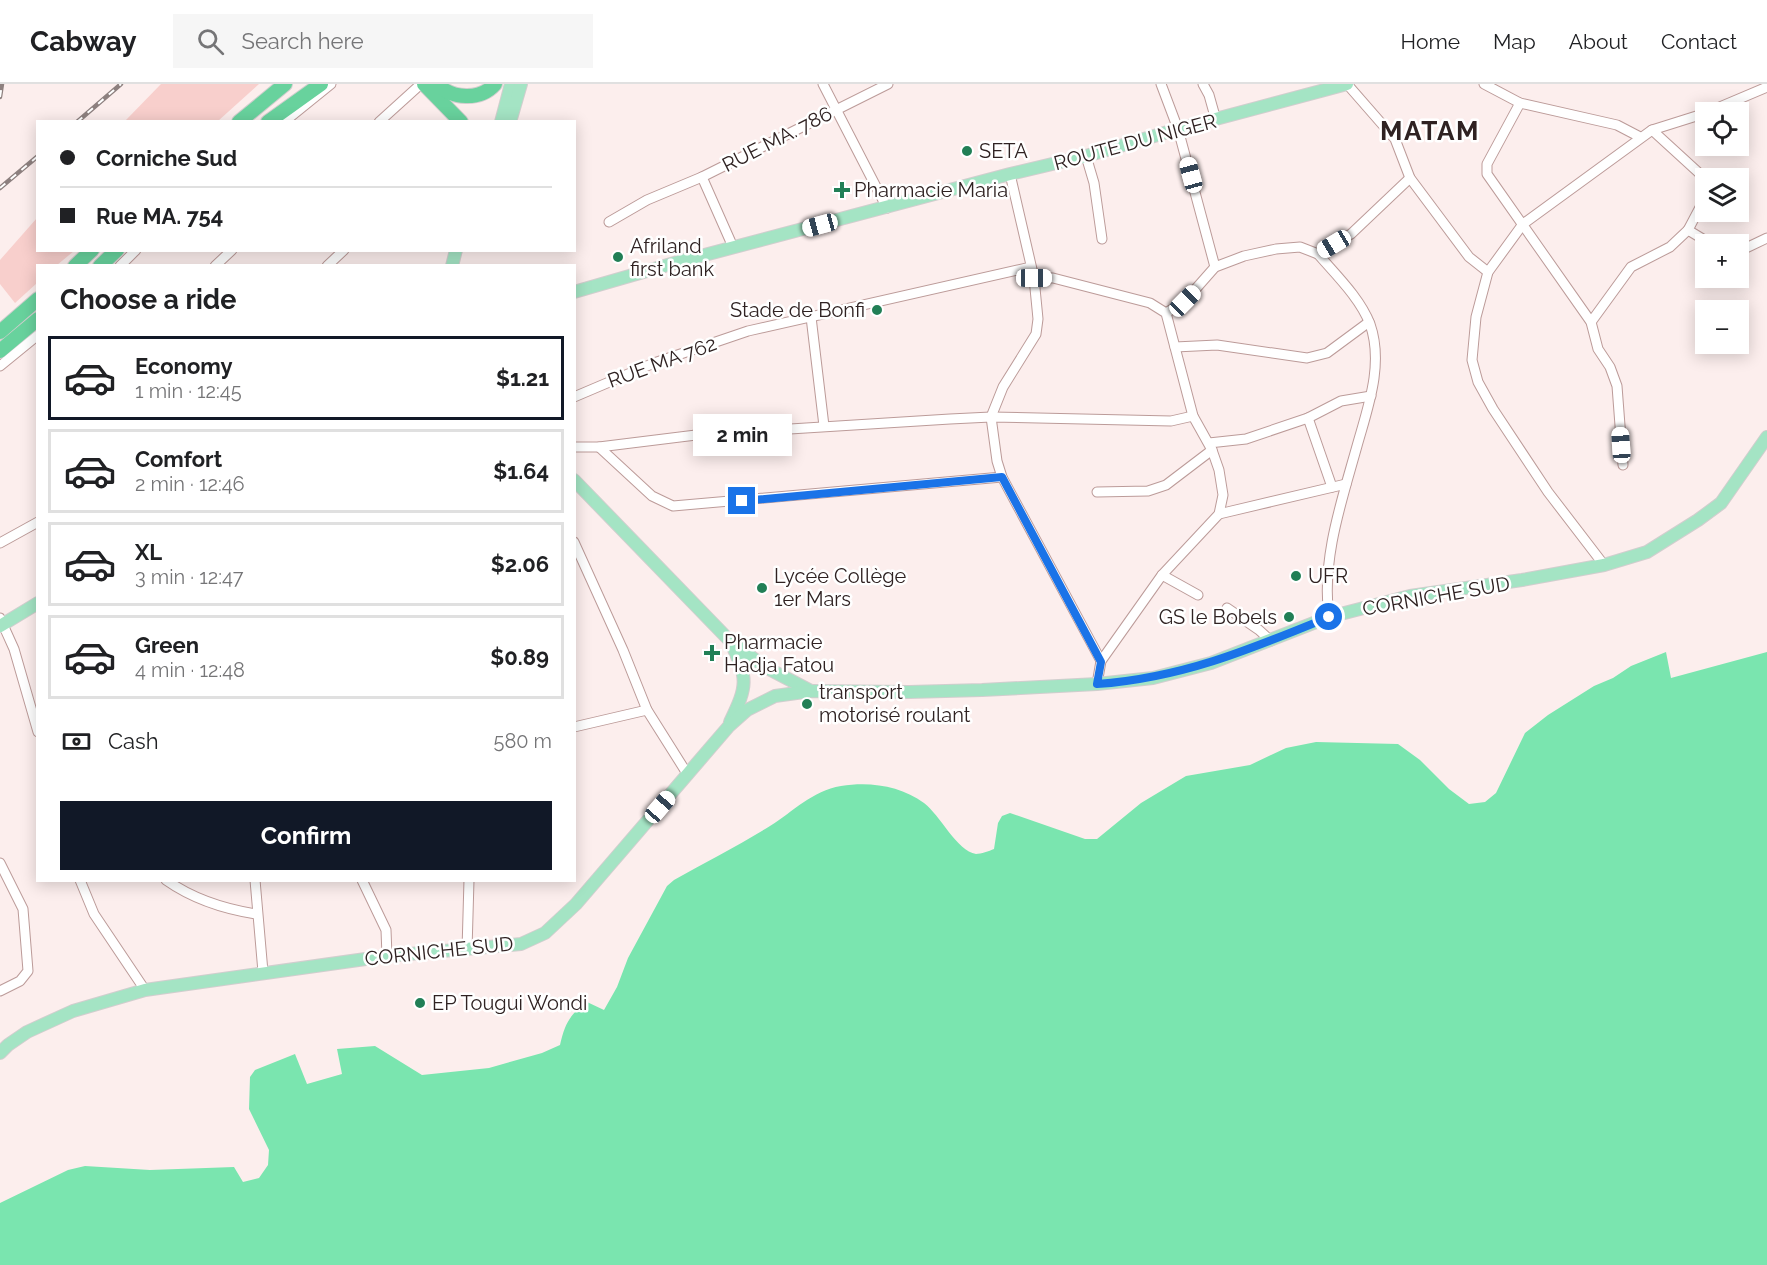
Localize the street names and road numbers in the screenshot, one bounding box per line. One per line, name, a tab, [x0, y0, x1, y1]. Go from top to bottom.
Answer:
street label: RUE MA. 786	[718, 101, 836, 177]
street label: ROUTE DU NIGER	[1051, 109, 1219, 175]
street label: RUE MA 762	[604, 331, 720, 393]
street label: CORNICHE SUD	[1360, 571, 1512, 621]
street label: CORNICHE SUD	[363, 931, 515, 971]

